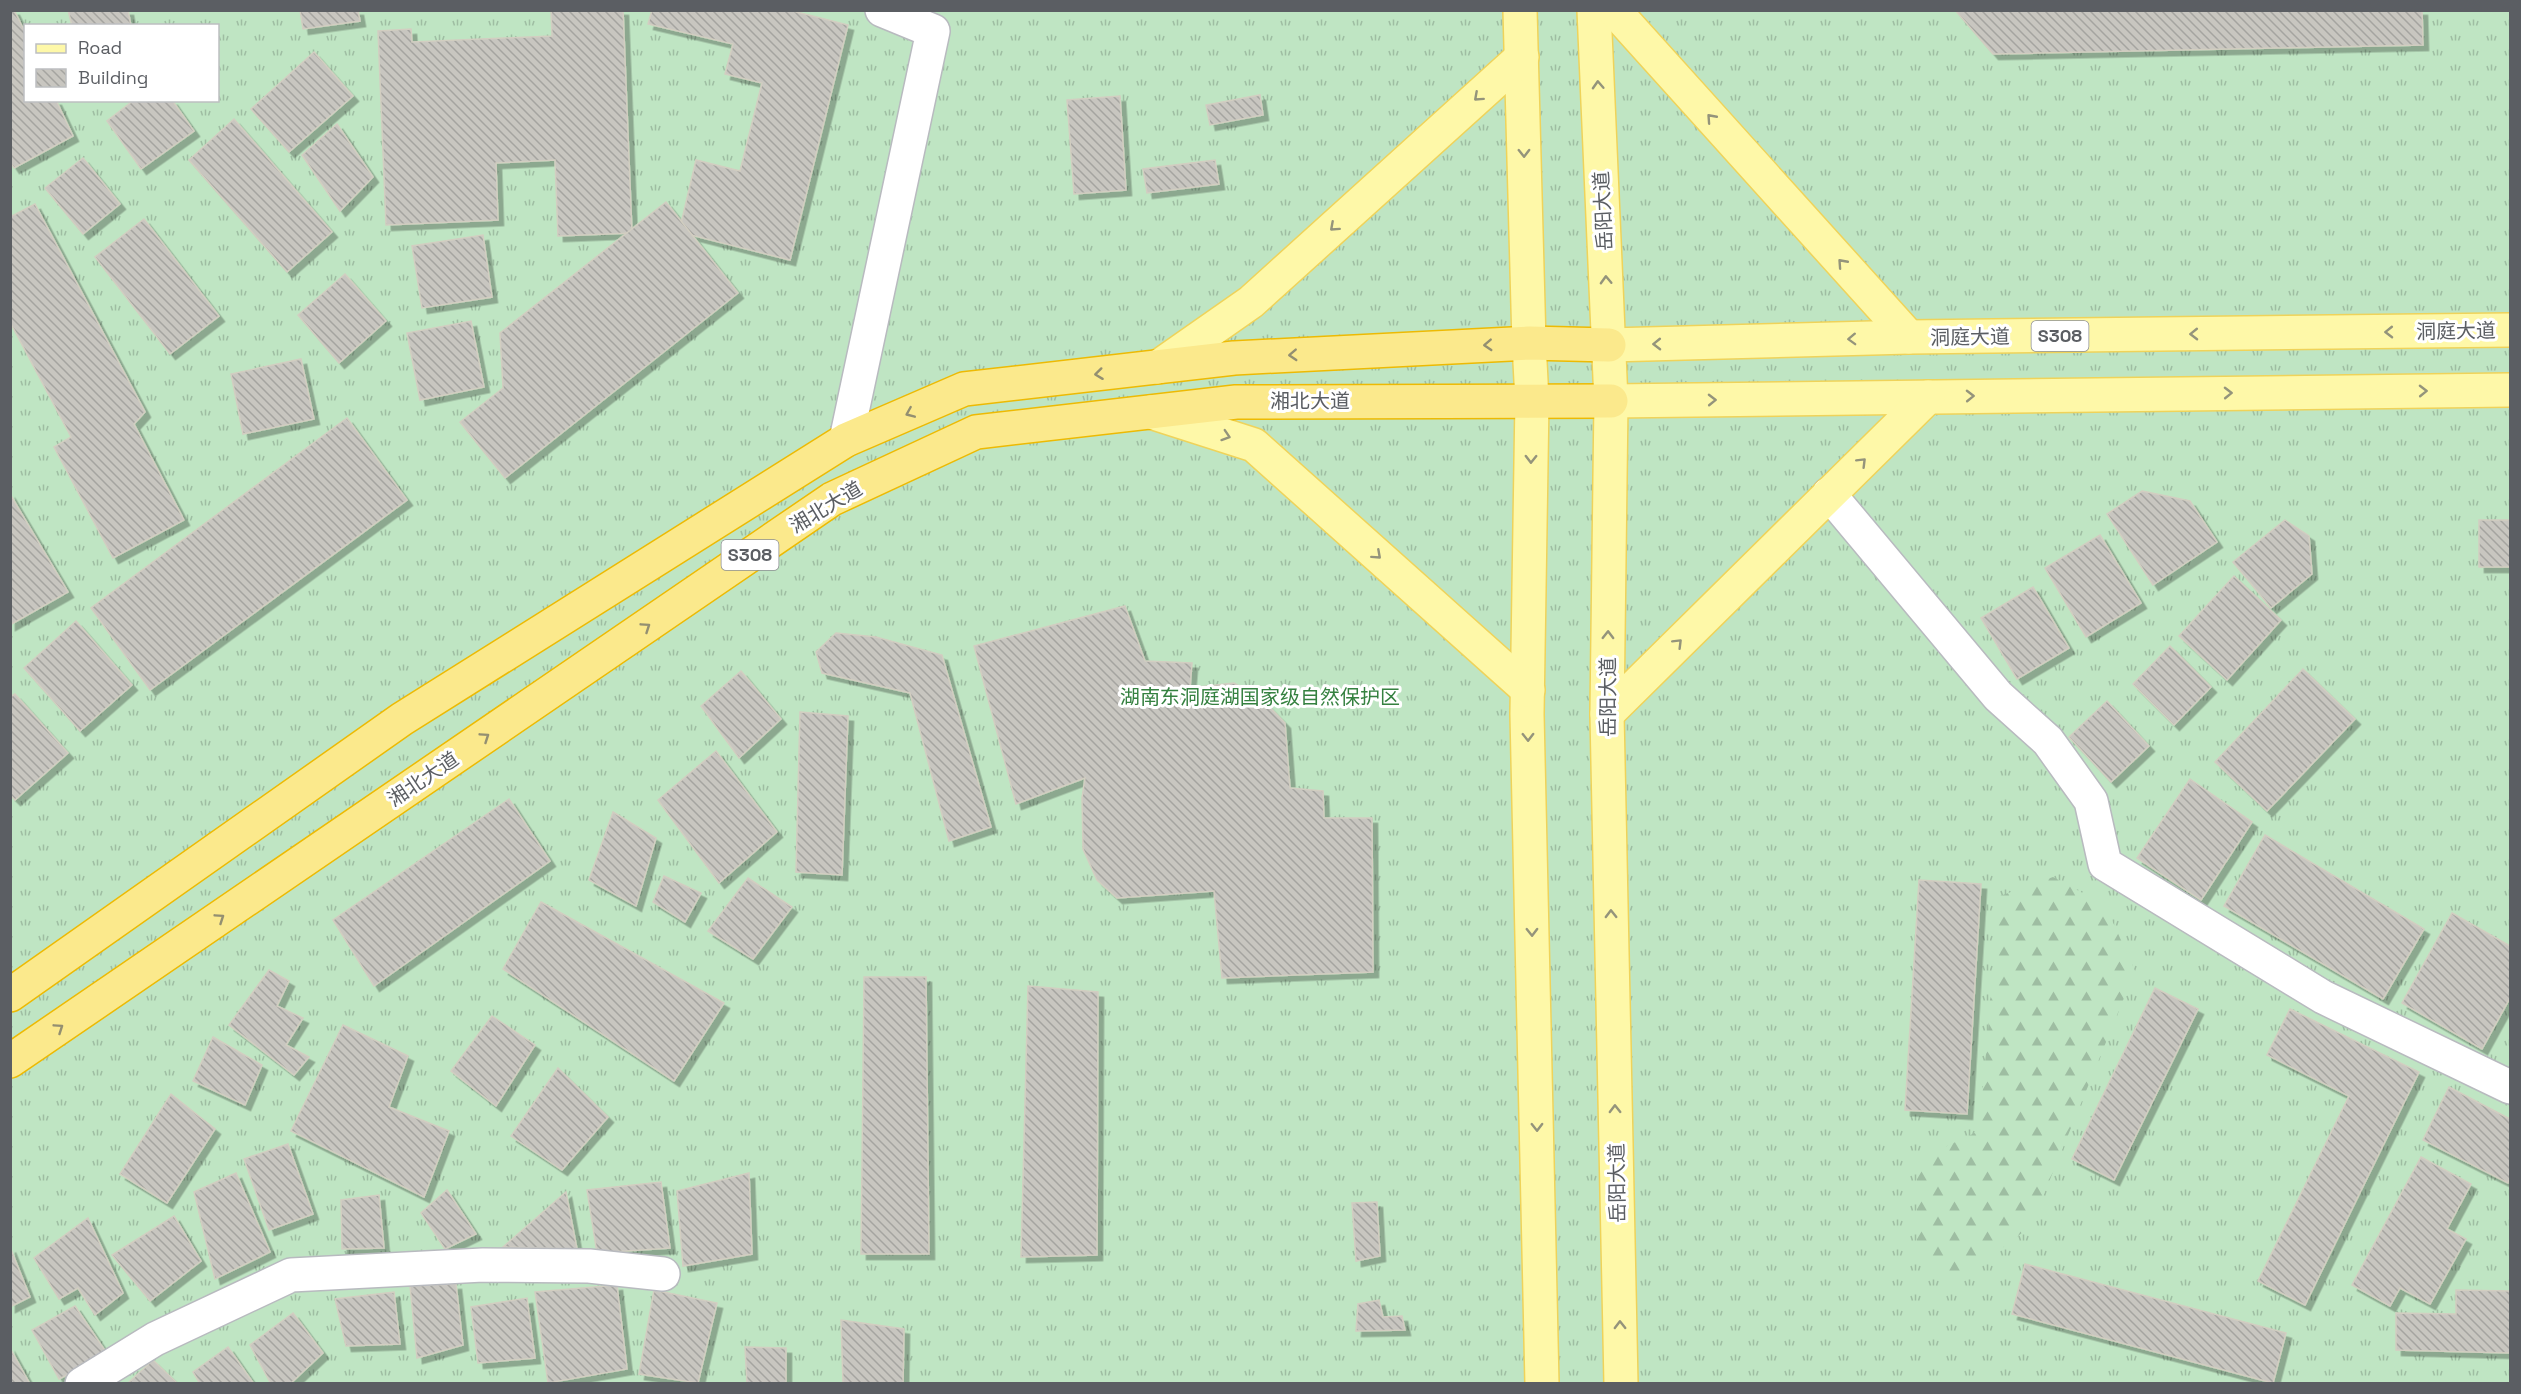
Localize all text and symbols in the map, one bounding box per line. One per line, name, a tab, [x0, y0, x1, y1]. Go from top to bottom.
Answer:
legend	[24, 24, 219, 102]
text: Road	[78, 36, 122, 59]
text: Building	[78, 66, 148, 89]
one-way arrow	[1591, 81, 1604, 90]
one-way arrow	[1475, 90, 1485, 101]
one-way arrow	[1707, 114, 1718, 125]
one-way arrow	[1518, 148, 1530, 157]
street label: 岳阳大道	[1588, 170, 1618, 252]
one-way arrow	[1330, 220, 1340, 231]
one-way arrow	[1838, 259, 1849, 269]
one-way arrow	[1600, 275, 1613, 284]
street label: 洞庭大道	[2416, 317, 2496, 345]
road number: S308	[2032, 321, 2088, 351]
street label: 洞庭大道	[1930, 323, 2010, 351]
one-way arrow	[2385, 326, 2394, 338]
one-way arrow	[2190, 328, 2199, 340]
one-way arrow	[1848, 333, 1857, 345]
one-way arrow	[1483, 338, 1492, 351]
one-way arrow	[1653, 338, 1662, 350]
one-way arrow	[1289, 349, 1298, 362]
one-way arrow	[1094, 367, 1104, 380]
one-way arrow	[2418, 385, 2427, 397]
one-way arrow	[2223, 387, 2232, 399]
street label: 湘北大道	[1270, 388, 1350, 414]
one-way arrow	[1965, 390, 1974, 402]
one-way arrow	[1707, 393, 1716, 406]
one-way arrow	[905, 405, 916, 417]
one-way arrow	[1220, 429, 1231, 441]
one-way arrow	[1525, 454, 1537, 463]
one-way arrow	[1854, 458, 1865, 469]
street label: 湘北大道	[785, 475, 867, 539]
road number: S308	[722, 540, 778, 570]
one-way arrow	[1370, 548, 1381, 559]
one-way arrow	[639, 623, 650, 634]
one-way arrow	[1602, 631, 1614, 640]
one-way arrow	[1672, 639, 1682, 650]
street label: 岳阳大道	[1595, 657, 1621, 737]
park label: 湖南东洞庭湖国家级自然保护区	[1120, 684, 1400, 710]
one-way arrow	[478, 733, 489, 744]
one-way arrow	[1522, 733, 1534, 742]
street label: 湘北大道	[383, 746, 463, 812]
one-way arrow	[1605, 910, 1617, 919]
one-way arrow	[213, 914, 224, 925]
one-way arrow	[1526, 928, 1539, 937]
one-way arrow	[52, 1024, 63, 1035]
one-way arrow	[1609, 1105, 1621, 1114]
one-way arrow	[1530, 1123, 1543, 1132]
street label: 岳阳大道	[1603, 1143, 1631, 1223]
one-way arrow	[1614, 1321, 1626, 1330]

